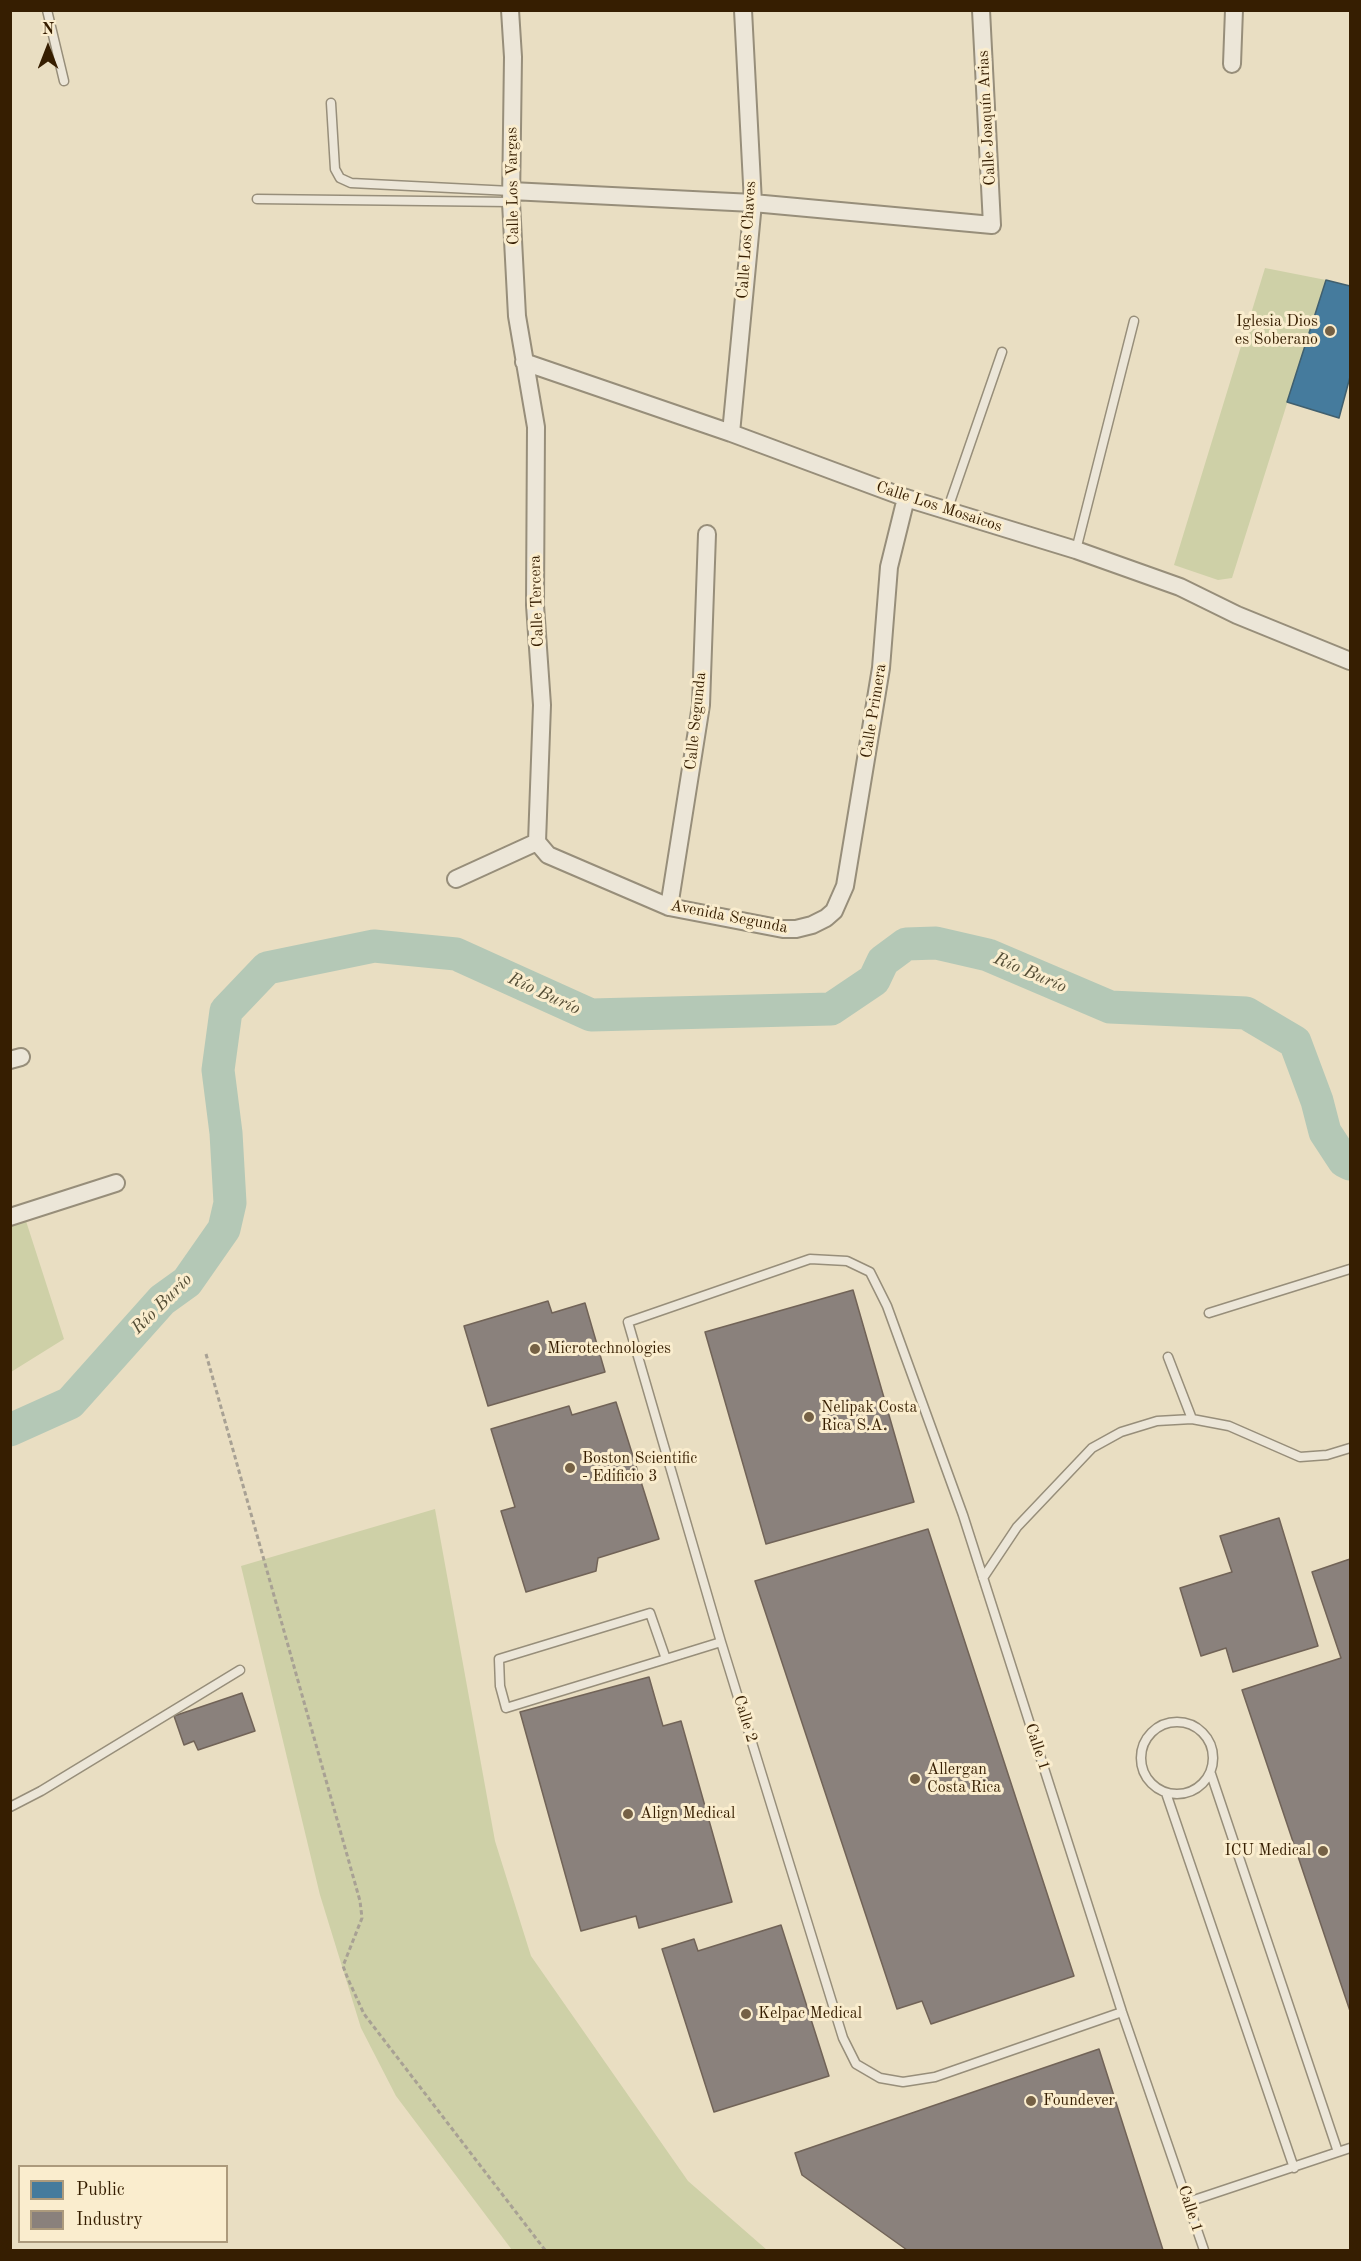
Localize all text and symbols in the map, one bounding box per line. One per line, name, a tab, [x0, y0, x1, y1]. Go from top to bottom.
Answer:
north arrow	[18, 18, 78, 78]
text: N	[42, 22, 54, 38]
street label: Calle Joaquín Arias	[974, 50, 1000, 186]
street label: Calle Los Vargas	[502, 127, 524, 245]
street label: Calle Los Chaves	[733, 180, 761, 300]
place label: Iglesia Dios es Soberano	[1235, 312, 1318, 350]
marker: Iglesia Dios es Soberano	[1323, 324, 1337, 338]
street label: Calle Los Mosaicos	[873, 478, 1005, 536]
street label: Calle Tercera	[526, 555, 548, 647]
street label: Calle Primera	[857, 662, 891, 760]
street label: Calle Segunda	[681, 671, 711, 771]
street label: Avenida Segunda	[669, 896, 789, 938]
water label: Río Burío	[990, 948, 1070, 998]
water label: Río Burío	[504, 968, 584, 1020]
water label: Río Burío	[127, 1269, 197, 1339]
place label: Microtechnologies	[547, 1339, 671, 1359]
marker: Microtechnologies	[528, 1342, 542, 1356]
place label: Nelipak Costa Rica S.A.	[821, 1398, 917, 1436]
marker: Nelipak Costa Rica S.A.	[802, 1410, 816, 1424]
place label: Boston Scientific - Edificio 3	[582, 1449, 697, 1487]
marker: Boston Scientific - Edificio 3	[563, 1461, 577, 1475]
street label: Calle 2	[729, 1693, 761, 1745]
street label: Calle 1	[1020, 1721, 1054, 1773]
place label: Allergan Costa Rica	[927, 1760, 1001, 1798]
marker: Allergan Costa Rica	[908, 1772, 922, 1786]
place label: Align Medical	[640, 1804, 735, 1824]
marker: Align Medical	[621, 1807, 635, 1821]
place label: ICU Medical	[1224, 1841, 1311, 1861]
marker: ICU Medical	[1316, 1844, 1330, 1858]
place label: Kelpac Medical	[758, 2004, 862, 2024]
marker: Kelpac Medical	[739, 2007, 753, 2021]
place label: Foundever	[1043, 2091, 1115, 2111]
marker: Foundever	[1024, 2094, 1038, 2108]
legend	[18, 2165, 228, 2243]
text: Public	[76, 2181, 125, 2199]
street label: Calle 1	[1173, 2183, 1207, 2235]
text: Industry	[76, 2211, 143, 2229]

